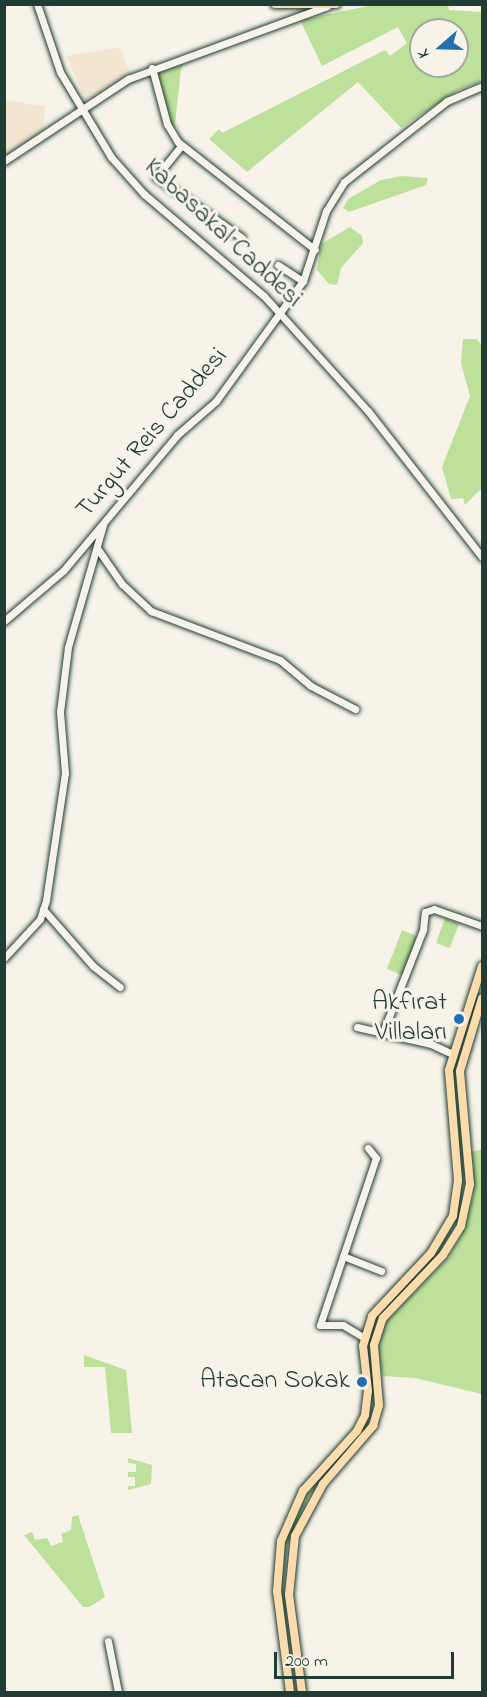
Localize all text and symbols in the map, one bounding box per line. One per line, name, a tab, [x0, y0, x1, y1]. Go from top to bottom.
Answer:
north arrow	[409, 18, 469, 78]
text: K	[411, 46, 437, 61]
street label: Kabasakal Caddesi	[136, 153, 308, 315]
street label: Turgut Reis Caddesi	[71, 342, 235, 526]
place label: Akfırat Villaları	[372, 988, 447, 1050]
marker: Akfırat Villaları	[452, 1012, 466, 1026]
place label: Atacan Sokak	[200, 1366, 350, 1398]
marker: Atacan Sokak	[355, 1375, 369, 1389]
scale bar	[277, 1640, 457, 1678]
text: 200 m	[285, 1649, 328, 1675]

